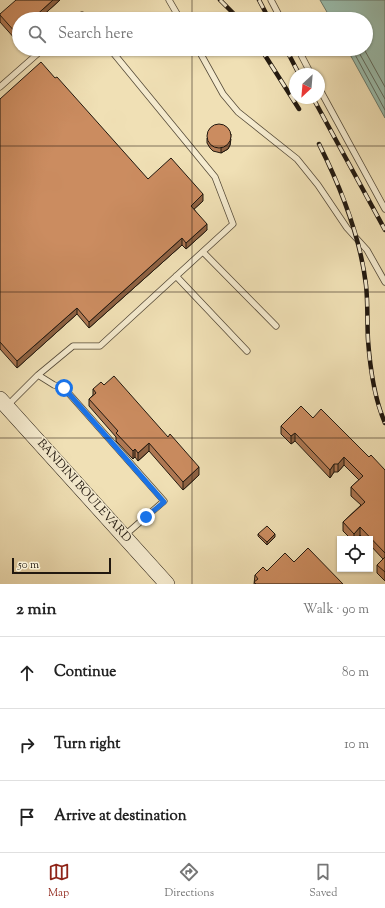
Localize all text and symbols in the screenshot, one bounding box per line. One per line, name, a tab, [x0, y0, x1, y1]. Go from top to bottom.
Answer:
search box	[12, 12, 373, 56]
icon: search	[26, 23, 48, 45]
text: Search here	[58, 24, 133, 45]
north arrow	[289, 68, 325, 104]
route start	[55, 379, 73, 397]
street label: BANDINI BOULEVARD	[32, 435, 136, 547]
route end	[137, 508, 155, 526]
map controls	[337, 536, 373, 572]
button: locate	[337, 536, 373, 572]
scale bar	[12, 556, 111, 575]
text: 50 m	[18, 557, 39, 573]
text: 2 min	[16, 598, 57, 622]
text: Walk · 90 m	[303, 601, 369, 619]
icon: ahead	[16, 662, 38, 684]
text: Continue	[54, 662, 116, 683]
text: 80 m	[342, 664, 369, 682]
icon: right	[16, 734, 38, 756]
text: Turn right	[54, 734, 120, 755]
text: 10 m	[344, 736, 369, 754]
icon: arrive	[16, 806, 38, 828]
text: Arrive at destination	[54, 806, 187, 827]
tab: Map	[48, 861, 70, 901]
tab: Directions	[165, 861, 214, 901]
tab: Saved	[309, 861, 337, 901]

